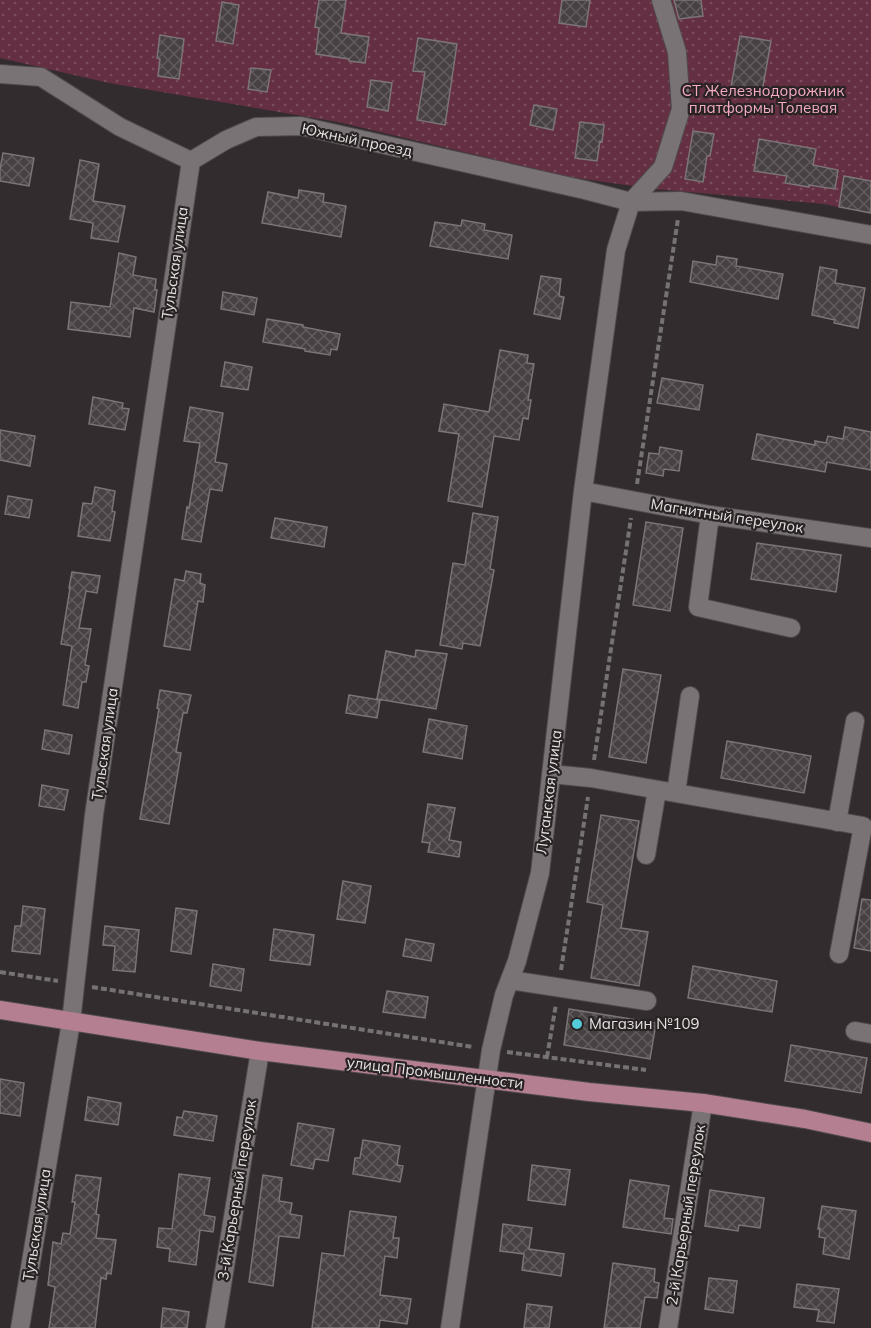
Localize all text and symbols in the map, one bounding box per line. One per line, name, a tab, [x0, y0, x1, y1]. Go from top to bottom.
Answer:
park label: СТ Железнодорожник платформы Толевая	[682, 81, 845, 117]
street label: Южный проезд	[300, 119, 414, 161]
street label: Тульская улица	[157, 205, 192, 320]
street label: Магнитный переулок	[649, 494, 806, 537]
street label: Тульская улица	[87, 686, 122, 801]
street label: Луганская улица	[531, 729, 566, 855]
place label: Магазин №109	[589, 1014, 700, 1033]
marker: Магазин №109	[570, 1017, 584, 1031]
street label: улица Промышленности	[346, 1052, 524, 1093]
street label: 3-й Карьерный переулок	[213, 1097, 260, 1282]
street label: 2-й Карьерный переулок	[662, 1122, 709, 1307]
street label: Тульская улица	[18, 1167, 55, 1282]

